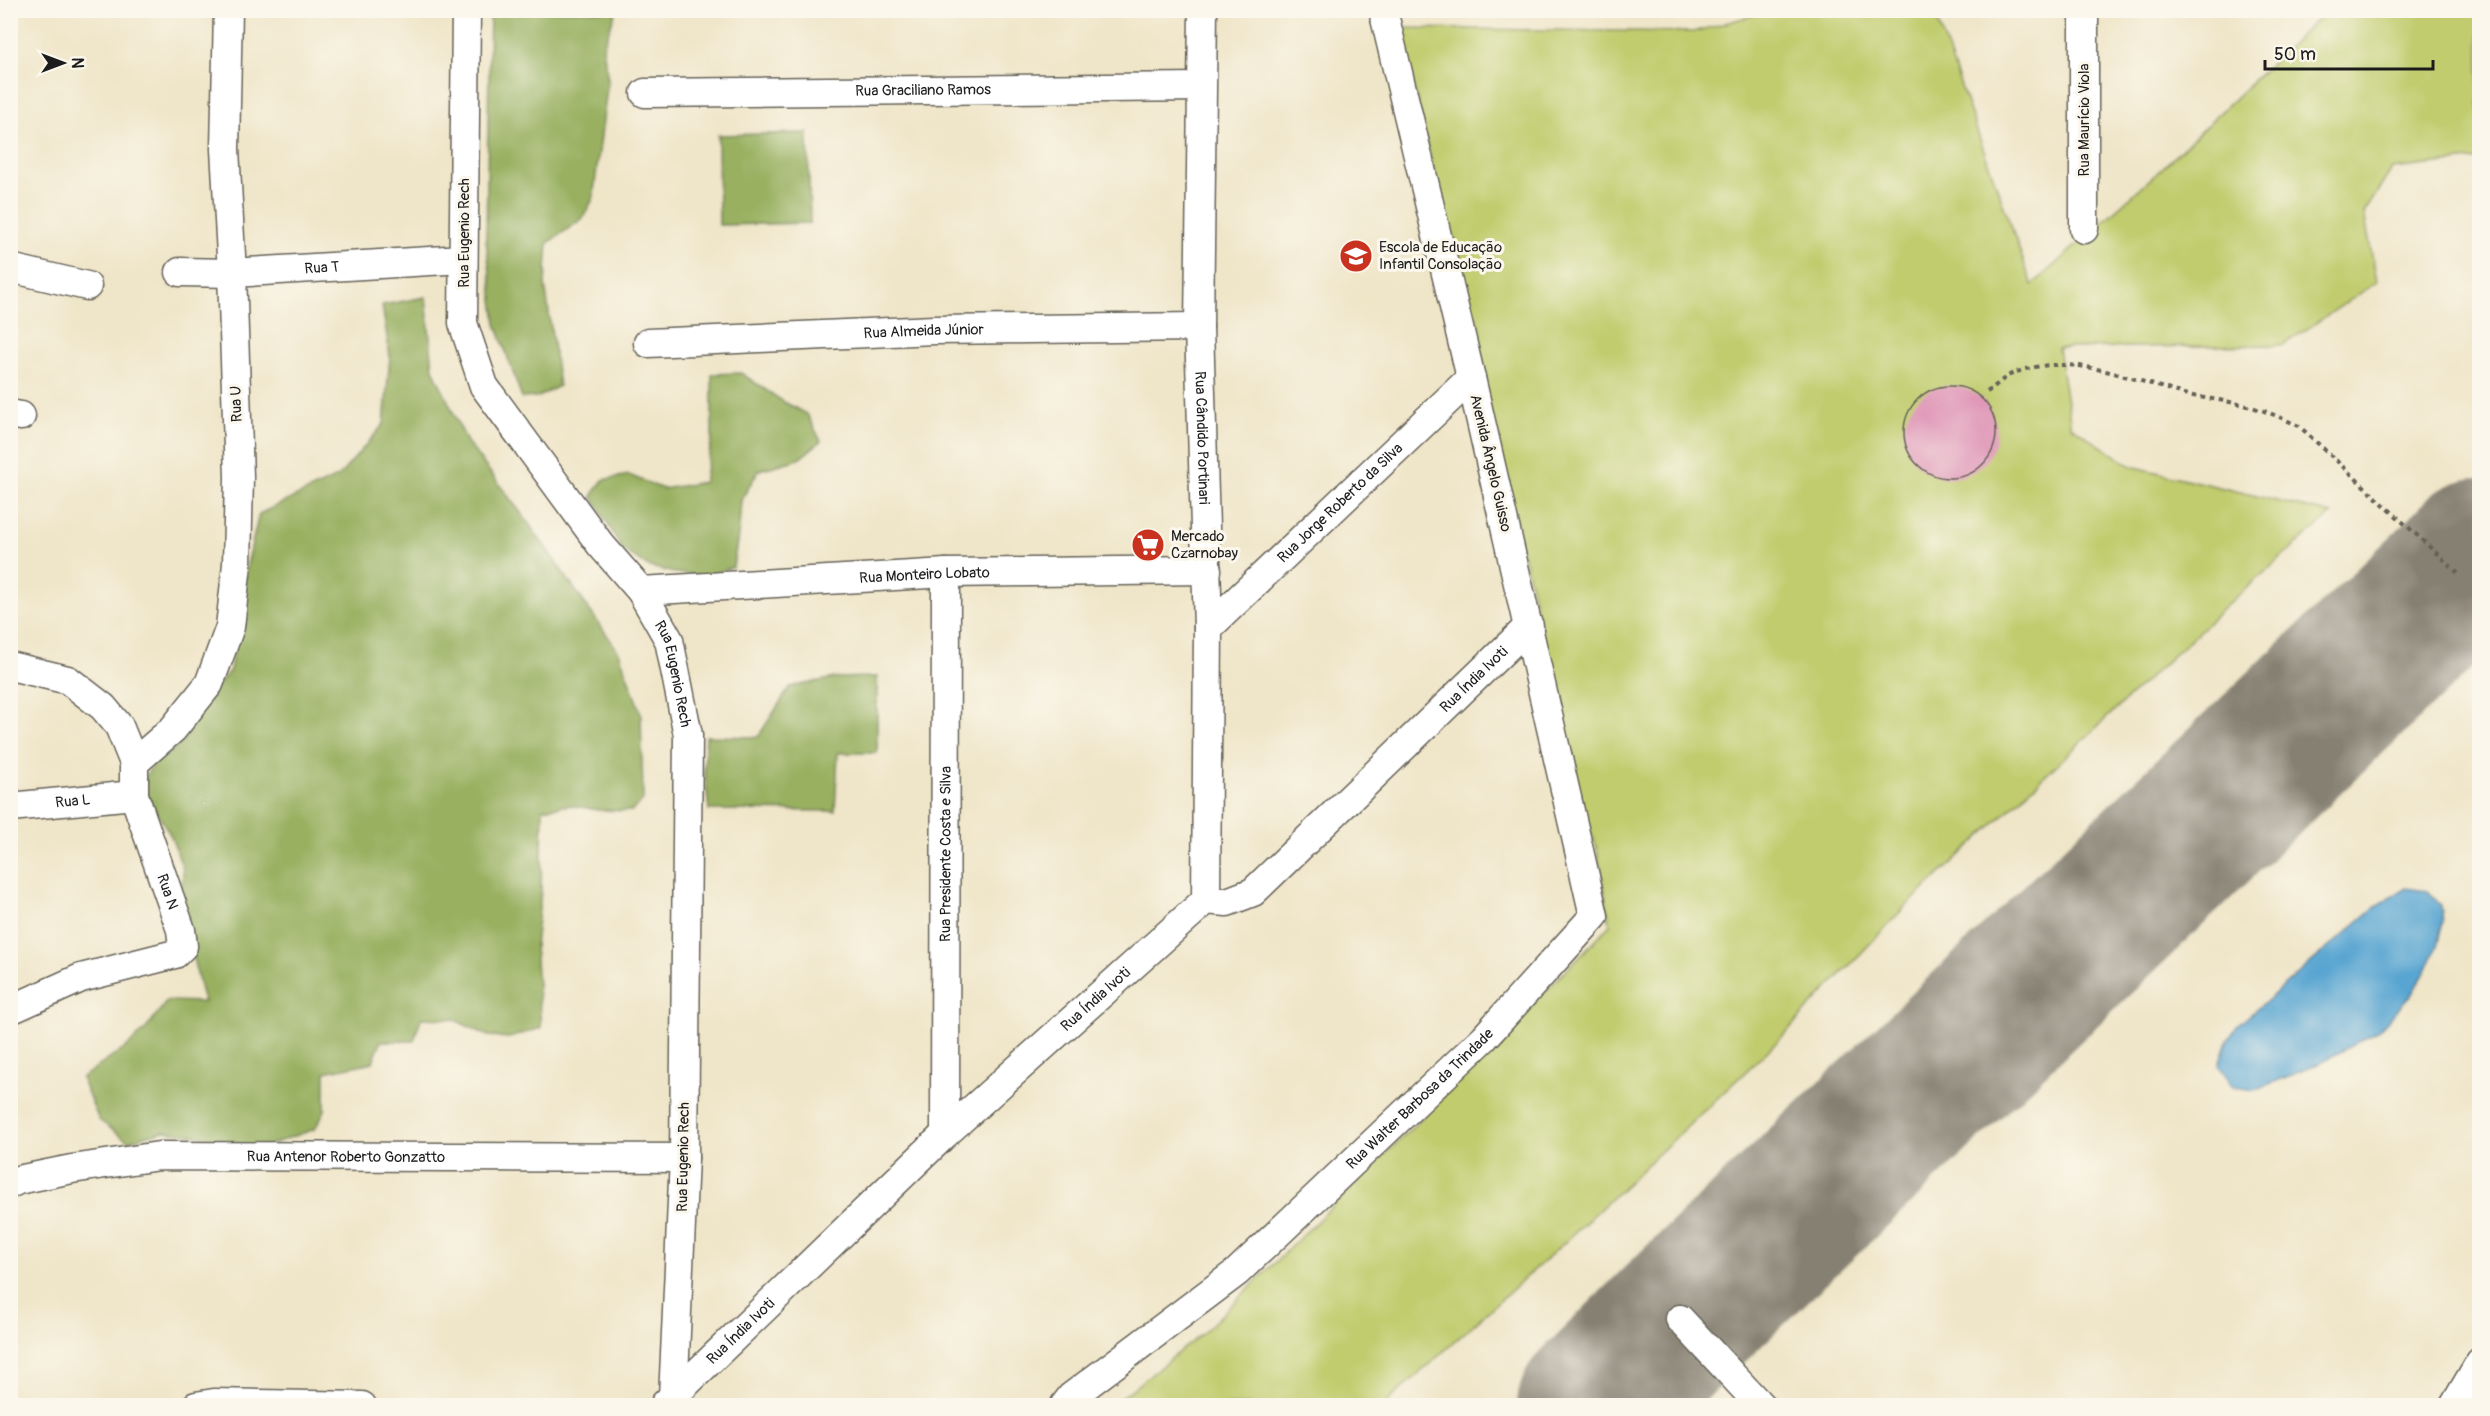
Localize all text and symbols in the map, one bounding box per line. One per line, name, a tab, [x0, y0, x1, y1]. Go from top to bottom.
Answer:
north arrow	[33, 33, 93, 93]
scale bar	[2265, 33, 2433, 71]
text: 50 m	[2274, 43, 2316, 66]
text: N	[67, 58, 87, 69]
street label: Rua Maurício Viola	[2075, 64, 2094, 176]
street label: Rua Graciliano Ramos	[855, 80, 991, 101]
street label: Rua Eugenio Rech	[455, 178, 474, 288]
school or university icon: Escola de Educação Infantil Consolação	[1338, 238, 1374, 274]
place label: Escola de Educação Infantil Consolação	[1379, 238, 1502, 274]
street label: Rua T	[304, 258, 340, 279]
street label: Rua Almeida Júnior	[863, 320, 985, 343]
street label: Rua Cândido Portinari	[1190, 371, 1213, 505]
street label: Rua U	[226, 385, 247, 422]
street label: Avenida Ângelo Guisso	[1465, 393, 1516, 534]
street label: Rua Jorge Roberto da Silva	[1274, 439, 1407, 567]
supermarket icon: Mercado Czarnobay	[1130, 527, 1166, 563]
place label: Mercado Czarnobay	[1171, 527, 1239, 563]
street label: Rua Monteiro Lobato	[859, 563, 990, 588]
street label: Rua Eugenio Rech	[650, 617, 695, 729]
street label: Rua Índia Ivoti	[1436, 642, 1512, 717]
street label: Rua Presidente Costa e Silva	[936, 766, 956, 942]
street label: Rua L	[54, 790, 91, 813]
street label: Rua N	[152, 871, 182, 912]
street label: Rua Índia Ivoti	[1057, 963, 1135, 1036]
street label: Rua Walter Barbosa da Trindade	[1342, 1024, 1498, 1174]
street label: Rua Eugenio Rech	[673, 1102, 694, 1212]
street label: Rua Antenor Roberto Gonzatto	[247, 1147, 445, 1167]
street label: Rua Índia Ivoti	[703, 1294, 779, 1369]

